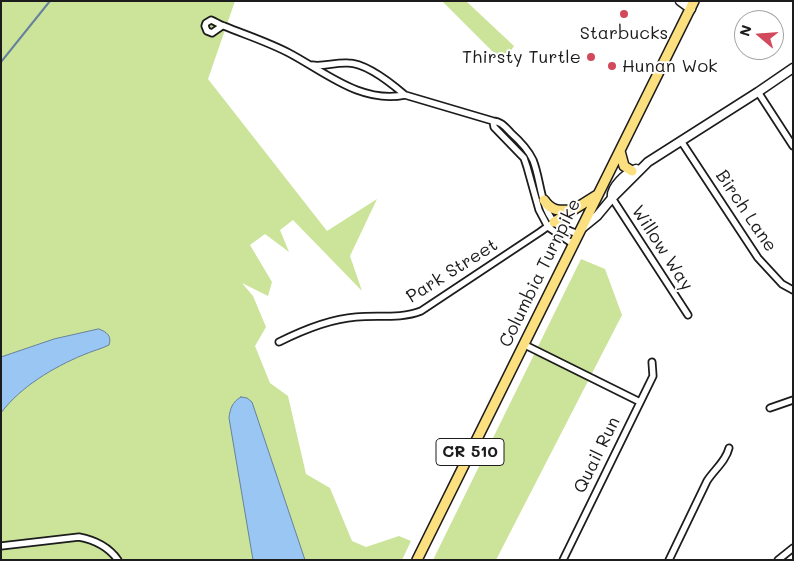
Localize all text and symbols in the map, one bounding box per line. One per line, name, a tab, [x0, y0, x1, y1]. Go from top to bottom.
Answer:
marker: Starbucks	[618, 8, 630, 20]
north arrow	[734, 10, 784, 60]
place label: Starbucks	[580, 22, 668, 44]
text: N	[735, 23, 756, 39]
place label: Thirsty Turtle	[462, 46, 581, 68]
marker: Thirsty Turtle	[585, 51, 597, 63]
place label: Hunan Wok	[622, 55, 718, 77]
marker: Hunan Wok	[606, 60, 618, 72]
street label: Birch Lane	[711, 166, 781, 256]
street label: Columbia Turnpike	[495, 195, 585, 351]
street label: Willow Way	[626, 201, 698, 295]
street label: Park Street	[402, 234, 502, 308]
street label: Quail Run	[569, 413, 625, 497]
road number: CR 510	[436, 438, 504, 466]

